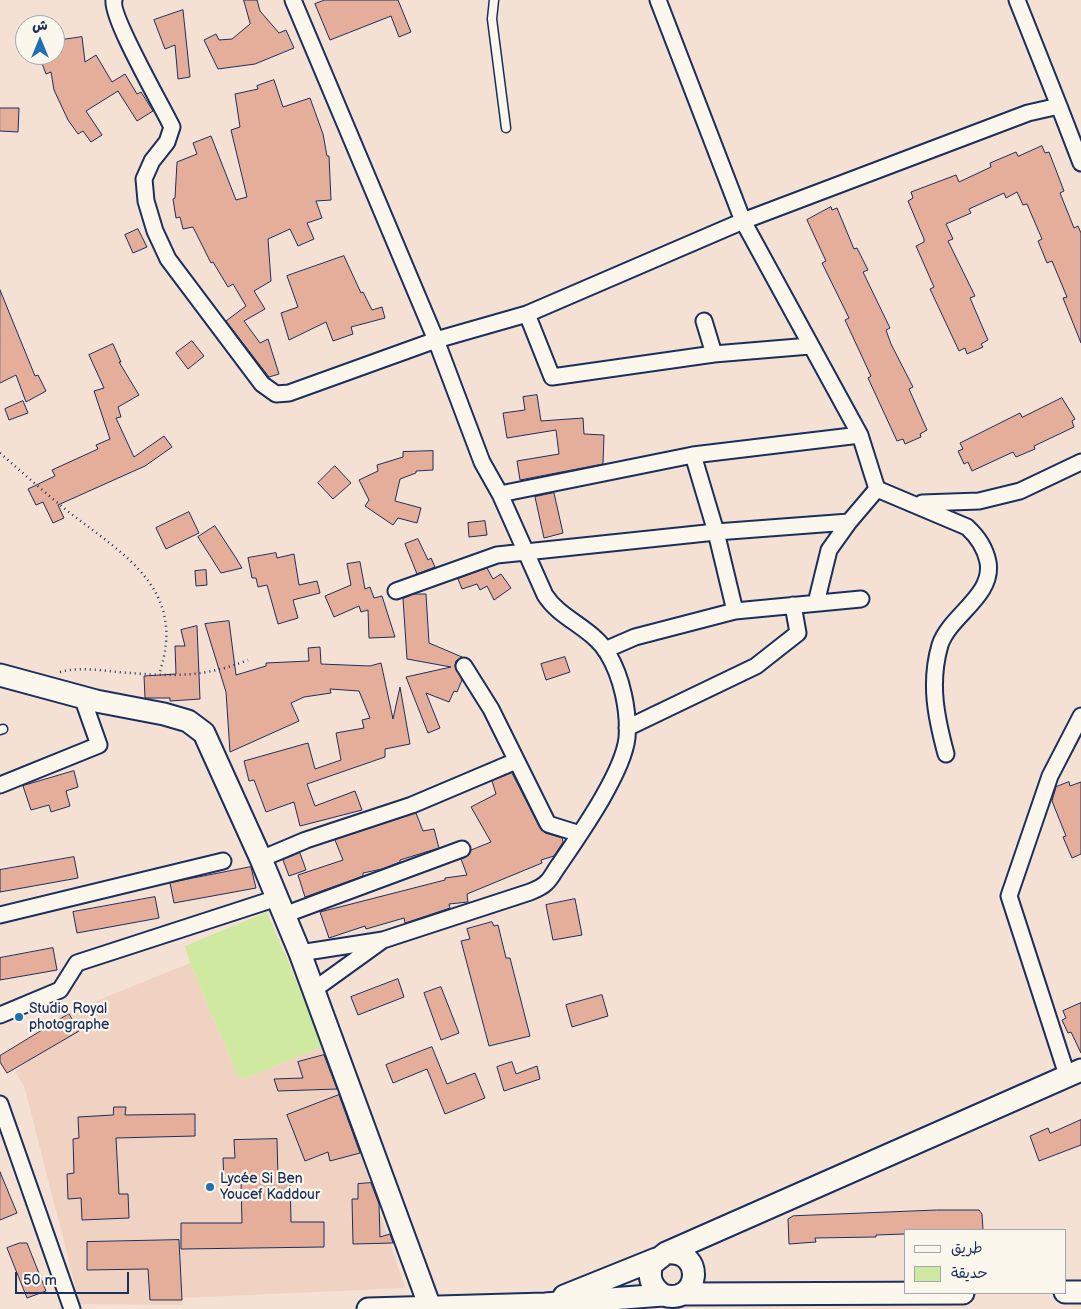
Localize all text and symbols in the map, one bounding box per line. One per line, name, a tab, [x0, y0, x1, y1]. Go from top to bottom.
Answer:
north arrow	[15, 15, 65, 65]
text: ش	[32, 17, 48, 34]
place label: Studio Royal photographe	[29, 1001, 109, 1034]
marker: Studio Royal photographe	[13, 1011, 25, 1023]
place label: Lycée Si Ben Youcef Kaddour	[220, 1171, 320, 1204]
marker: Lycée Si Ben Youcef Kaddour	[204, 1181, 216, 1193]
legend	[904, 1229, 1066, 1294]
text: طريق	[951, 1239, 983, 1258]
scale bar	[18, 1262, 131, 1294]
text: حديقة	[951, 1264, 988, 1283]
text: 50 m	[23, 1271, 57, 1290]

